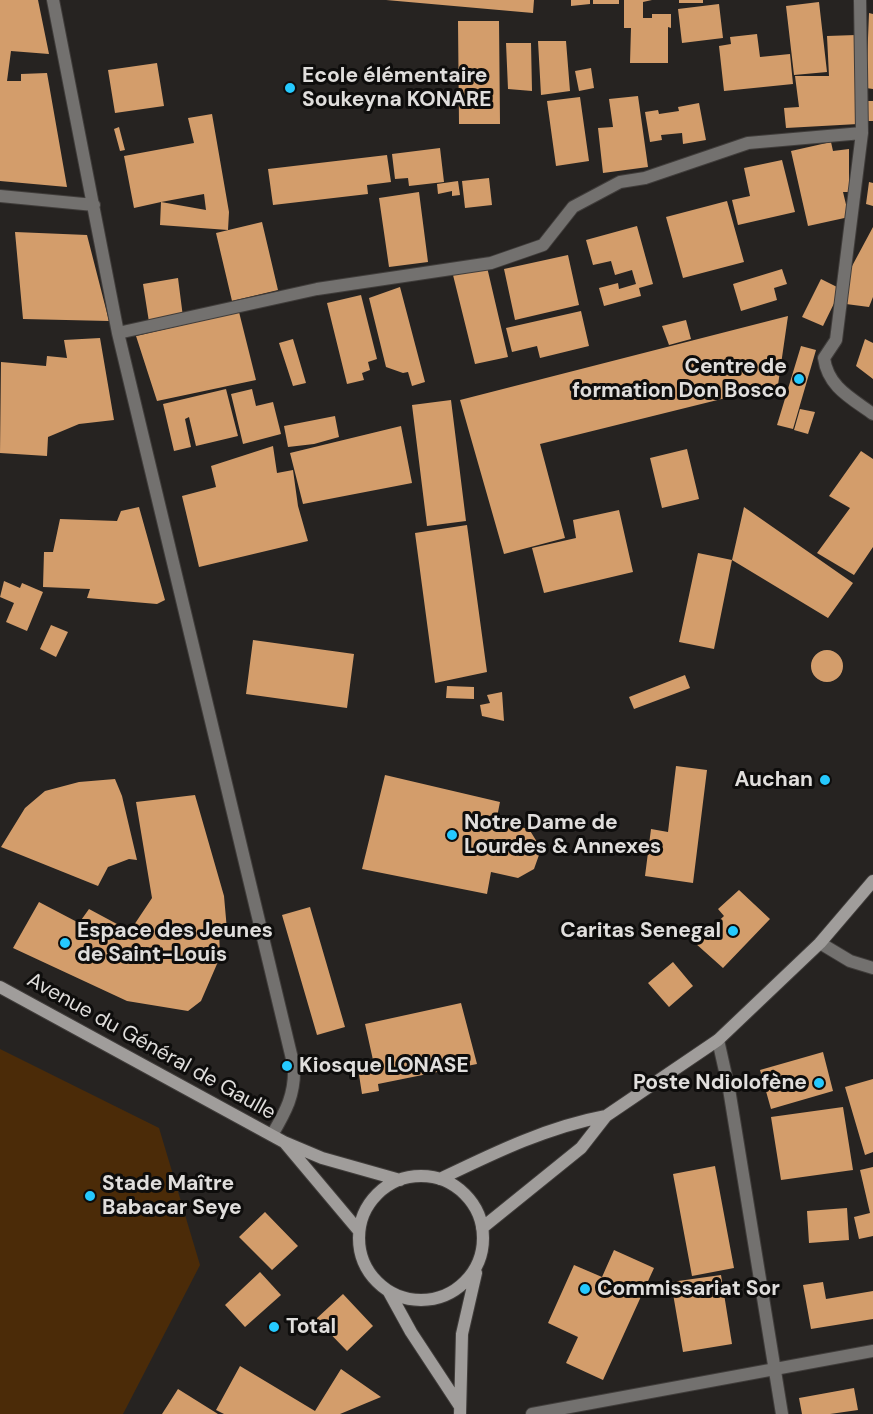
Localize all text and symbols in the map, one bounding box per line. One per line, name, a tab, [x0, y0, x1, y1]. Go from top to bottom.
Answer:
place label: Ecole élémentaire Soukeyna KONARE	[302, 63, 491, 113]
marker: Ecole élémentaire Soukeyna KONARE	[283, 81, 297, 95]
place label: Centre de formation Don Bosco	[572, 354, 787, 404]
marker: Centre de formation Don Bosco	[792, 372, 806, 386]
place label: Auchan	[734, 767, 813, 793]
marker: Auchan	[818, 773, 832, 787]
place label: Notre Dame de Lourdes & Annexes	[464, 810, 661, 860]
marker: Notre Dame de Lourdes & Annexes	[445, 828, 459, 842]
place label: Espace des Jeunes de Saint-Louis	[77, 918, 273, 968]
place label: Caritas Senegal	[560, 918, 721, 944]
marker: Caritas Senegal	[726, 924, 740, 938]
marker: Espace des Jeunes de Saint-Louis	[58, 936, 72, 950]
street label: Avenue du Général de Gaulle	[22, 968, 280, 1126]
place label: Kiosque LONASE	[299, 1053, 469, 1079]
marker: Kiosque LONASE	[280, 1059, 294, 1073]
place label: Poste Ndiolofène	[633, 1070, 807, 1096]
marker: Poste Ndiolofène	[812, 1076, 826, 1090]
place label: Stade Maître Babacar Seye	[102, 1171, 242, 1221]
marker: Stade Maître Babacar Seye	[83, 1189, 97, 1203]
place label: Commissariat Sor	[597, 1276, 780, 1302]
marker: Commissariat Sor	[578, 1282, 592, 1296]
place label: Total	[286, 1314, 336, 1340]
marker: Total	[267, 1320, 281, 1334]

